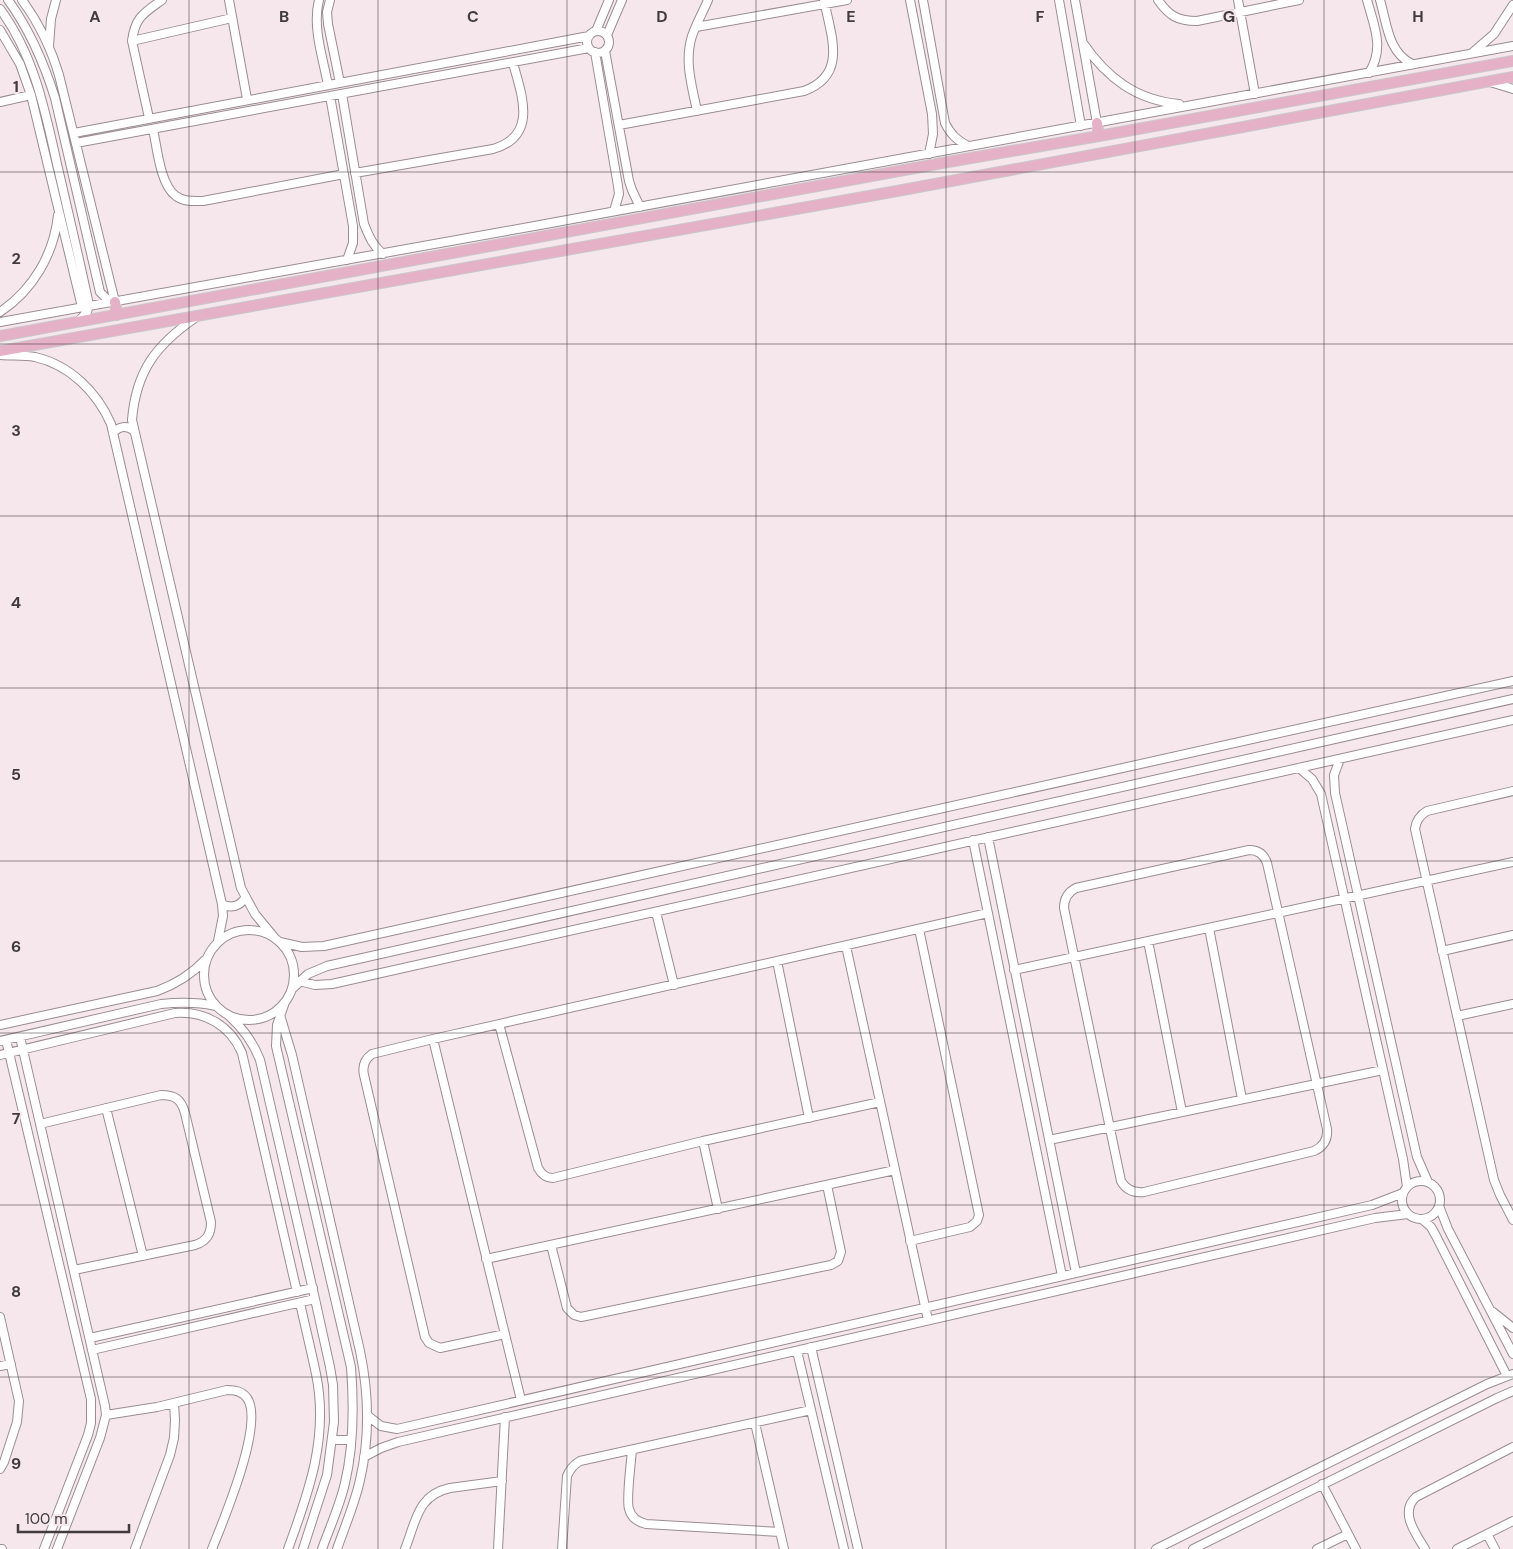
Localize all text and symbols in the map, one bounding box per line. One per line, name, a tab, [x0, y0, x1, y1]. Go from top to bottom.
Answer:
text: A	[89, 6, 101, 27]
text: B	[279, 6, 289, 27]
text: C	[467, 6, 479, 27]
text: D	[656, 6, 668, 27]
text: E	[846, 6, 856, 27]
text: F	[1036, 6, 1045, 27]
text: G	[1223, 6, 1235, 27]
text: H	[1412, 6, 1424, 27]
text: 1	[13, 76, 19, 97]
text: 2	[11, 248, 21, 269]
text: 3	[11, 420, 21, 441]
text: 4	[11, 592, 21, 613]
text: 5	[11, 764, 21, 785]
text: 6	[11, 936, 21, 957]
text: 7	[12, 1108, 21, 1129]
text: 8	[11, 1281, 21, 1302]
text: 9	[11, 1453, 21, 1474]
scale bar	[18, 1502, 129, 1534]
text: 100 m	[25, 1509, 68, 1529]

